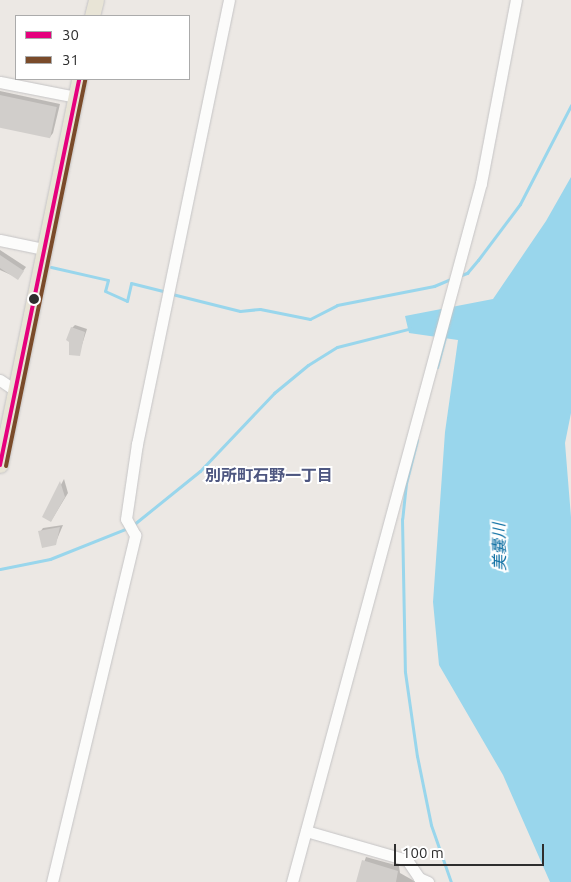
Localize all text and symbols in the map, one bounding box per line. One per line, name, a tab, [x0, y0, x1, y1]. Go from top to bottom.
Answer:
legend	[15, 15, 190, 80]
text: 30	[62, 26, 79, 43]
text: 31	[62, 51, 79, 68]
unlabelled marker	[29, 294, 39, 304]
district label: 別所町石野一丁目	[205, 465, 333, 485]
water label: 美嚢川	[489, 523, 509, 571]
scale bar	[396, 834, 546, 866]
text: 100 m	[402, 844, 444, 861]

